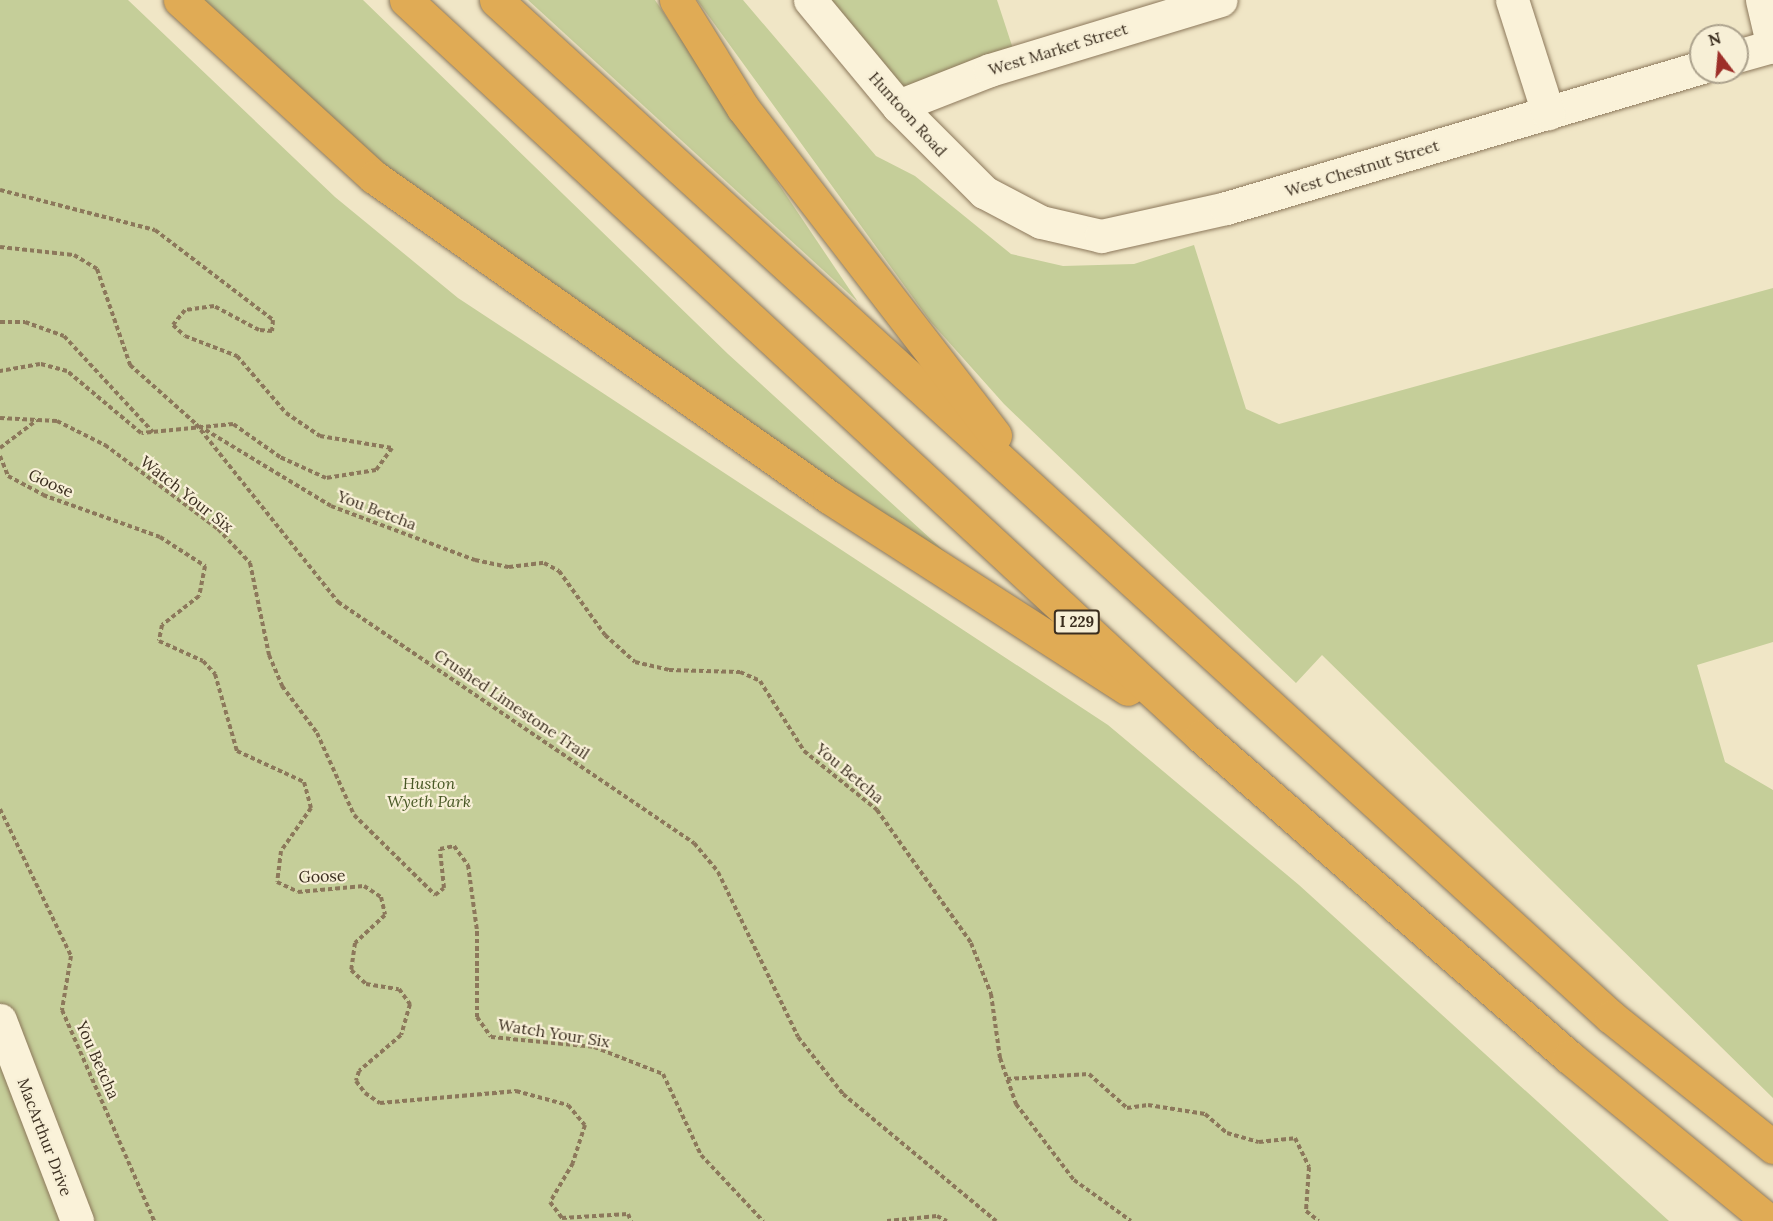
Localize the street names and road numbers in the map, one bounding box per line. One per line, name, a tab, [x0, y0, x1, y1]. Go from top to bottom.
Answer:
street label: West Market Street	[986, 19, 1130, 79]
street label: Huntoon Road	[865, 68, 951, 160]
street label: West Chestnut Street	[1283, 135, 1441, 201]
street label: Watch Your Six	[137, 452, 237, 536]
street label: Goose	[26, 465, 76, 501]
street label: You Betcha	[335, 486, 419, 534]
road number: I 229	[1053, 610, 1101, 634]
street label: Crushed Limestone Trail	[431, 645, 593, 763]
street label: You Betcha	[812, 739, 888, 807]
street label: Goose	[298, 866, 346, 886]
street label: Watch Your Six	[497, 1015, 611, 1051]
street label: You Betcha	[72, 1018, 124, 1102]
street label: MacArthur Drive	[14, 1075, 76, 1199]

